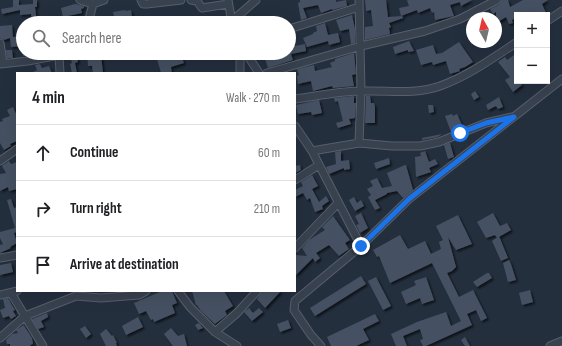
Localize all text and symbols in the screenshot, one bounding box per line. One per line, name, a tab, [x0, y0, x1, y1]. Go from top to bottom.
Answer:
north arrow	[466, 12, 502, 48]
map controls	[514, 12, 550, 84]
button: +	[514, 12, 550, 48]
search box	[16, 16, 296, 60]
icon: search	[30, 27, 52, 49]
text: Search here	[62, 29, 122, 48]
button: −	[514, 48, 550, 84]
text: 4 min	[32, 88, 65, 108]
text: Walk · 270 m	[226, 90, 280, 106]
route start	[451, 124, 469, 142]
icon: ahead	[32, 142, 54, 164]
text: Continue	[70, 143, 119, 162]
text: 60 m	[258, 145, 280, 161]
icon: right	[32, 198, 54, 220]
text: Turn right	[70, 199, 122, 218]
text: 210 m	[254, 201, 280, 217]
route end	[352, 237, 370, 255]
icon: arrive	[32, 254, 54, 276]
text: Arrive at destination	[70, 255, 179, 274]

